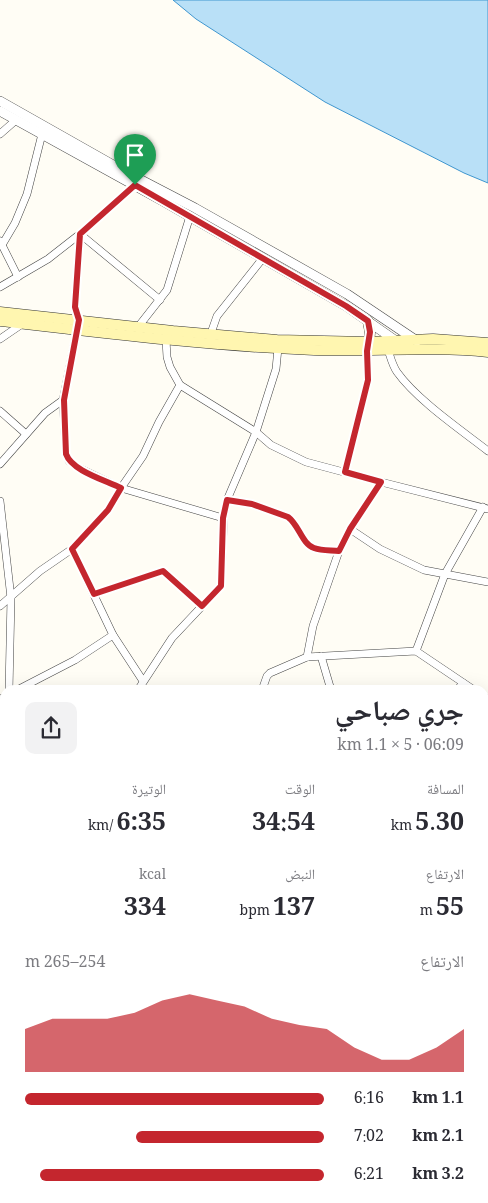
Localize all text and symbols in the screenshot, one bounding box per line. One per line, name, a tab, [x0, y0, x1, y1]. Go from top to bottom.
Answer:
pin	[114, 134, 156, 185]
icon: arrive	[121, 141, 149, 169]
text: جري صباحي	[335, 690, 464, 738]
button: share	[25, 702, 77, 754]
text: 06:09 · 5 × 1.1 km	[337, 733, 464, 760]
text: الوتيرة	[132, 779, 166, 803]
text: الوقت	[285, 779, 315, 803]
text: المسافة	[427, 779, 464, 803]
text: 6:35	[116, 803, 166, 846]
text: 34:54	[252, 803, 315, 846]
text: 5.30	[415, 803, 464, 846]
text: /km	[88, 815, 116, 839]
text: km	[391, 815, 415, 839]
text: kcal	[139, 864, 166, 888]
text: النبض	[285, 864, 315, 888]
text: الارتفاع	[426, 864, 464, 888]
text: 334	[124, 888, 166, 931]
text: 137	[273, 888, 315, 931]
text: 55	[436, 888, 464, 931]
text: bpm	[240, 900, 273, 924]
text: m	[420, 900, 436, 924]
text: 254–265 m	[25, 950, 105, 977]
text: الارتفاع	[420, 950, 464, 977]
text: 6:16	[354, 1086, 384, 1113]
text: 1.1 km	[412, 1086, 464, 1113]
text: 7:02	[354, 1124, 384, 1151]
text: 2.1 km	[412, 1124, 464, 1151]
text: 6:21	[354, 1162, 384, 1189]
text: 3.2 km	[412, 1162, 464, 1189]

